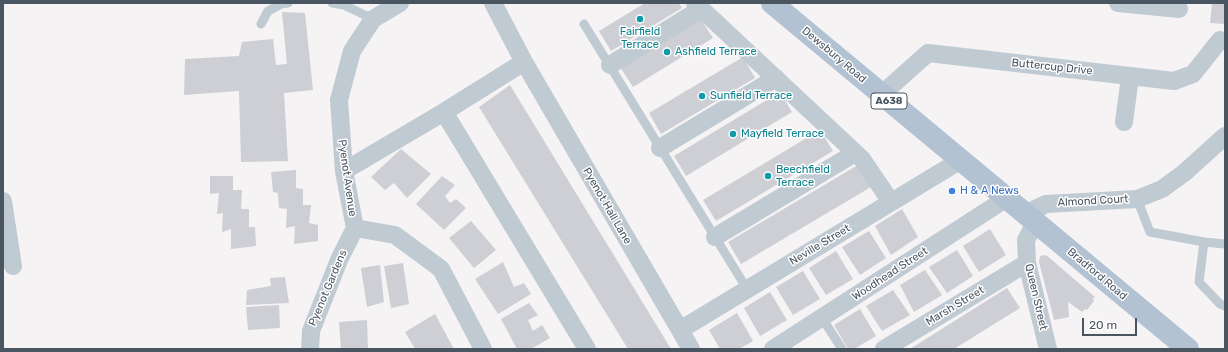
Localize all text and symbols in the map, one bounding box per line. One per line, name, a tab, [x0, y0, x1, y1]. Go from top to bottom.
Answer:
marker: Fairfield Terrace	[635, 14, 645, 24]
street label: Dewsbury Road	[799, 24, 869, 86]
place label: Fairfield Terrace	[620, 25, 660, 51]
place label: Ashfield Terrace	[675, 45, 757, 59]
marker: Ashfield Terrace	[662, 47, 672, 57]
street label: Buttercup Drive	[1011, 56, 1093, 78]
place label: Sunfield Terrace	[710, 89, 792, 103]
marker: Sunfield Terrace	[697, 91, 707, 101]
road number: A638	[871, 93, 907, 109]
place label: Mayfield Terrace	[741, 127, 824, 141]
marker: Mayfield Terrace	[728, 129, 738, 139]
street label: Pyenot Avenue	[335, 139, 359, 217]
place label: Beechfield Terrace	[776, 163, 830, 189]
street label: Pyenot Hall Lane	[580, 165, 634, 247]
marker: Beechfield Terrace	[763, 171, 773, 181]
place label: H & A News	[960, 184, 1019, 198]
marker: H & A News	[947, 186, 957, 196]
street label: Almond Court	[1057, 193, 1129, 209]
street label: Neville Street	[787, 222, 853, 268]
street label: Woodhead Street	[850, 245, 930, 303]
street label: Bradford Road	[1064, 245, 1130, 303]
street label: Pyenot Gardens	[306, 248, 350, 328]
street label: Queen Street	[1022, 263, 1050, 331]
street label: Marsh Street	[923, 283, 987, 329]
scale bar	[1084, 310, 1139, 336]
text: 20 m	[1089, 318, 1117, 332]

